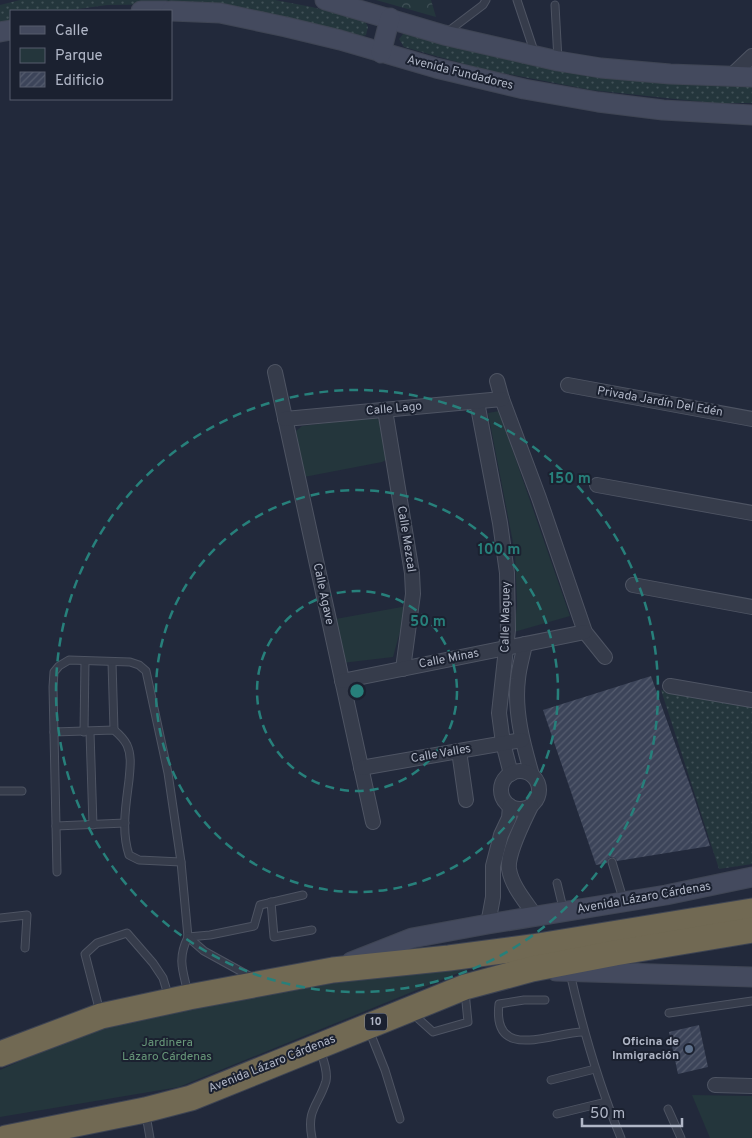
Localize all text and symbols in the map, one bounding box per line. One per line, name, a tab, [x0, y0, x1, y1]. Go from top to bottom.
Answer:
legend	[10, 10, 172, 100]
text: Calle	[55, 22, 89, 41]
text: Parque	[55, 47, 103, 66]
street label: Avenida Fundadores	[405, 52, 515, 94]
text: Edificio	[55, 72, 104, 91]
street label: Privada Jardín Del Edén	[596, 383, 724, 421]
street label: Calle Lago	[365, 399, 423, 419]
text: 150 m	[549, 470, 591, 489]
street label: Calle Mezcal	[393, 505, 419, 573]
text: 100 m	[478, 541, 520, 560]
street label: Calle Agave	[309, 562, 337, 626]
street label: Calle Maguey	[497, 581, 515, 653]
text: 50 m	[410, 613, 446, 632]
street label: Calle Minas	[417, 645, 481, 673]
centre of rings	[348, 682, 366, 700]
street label: Calle Valles	[410, 741, 472, 767]
street label: Avenida Lázaro Cárdenas	[576, 878, 712, 918]
road number: 10	[365, 1014, 387, 1030]
street label: Avenida Lázaro Cárdenas	[206, 1031, 338, 1097]
place label: Oficina de Inmigración	[612, 1034, 679, 1064]
park label: Jardinera Lázaro Cárdenas	[122, 1035, 212, 1065]
marker: Oficina de Inmigración	[683, 1043, 695, 1055]
scale bar	[582, 1096, 682, 1128]
text: 50 m	[590, 1105, 625, 1124]

